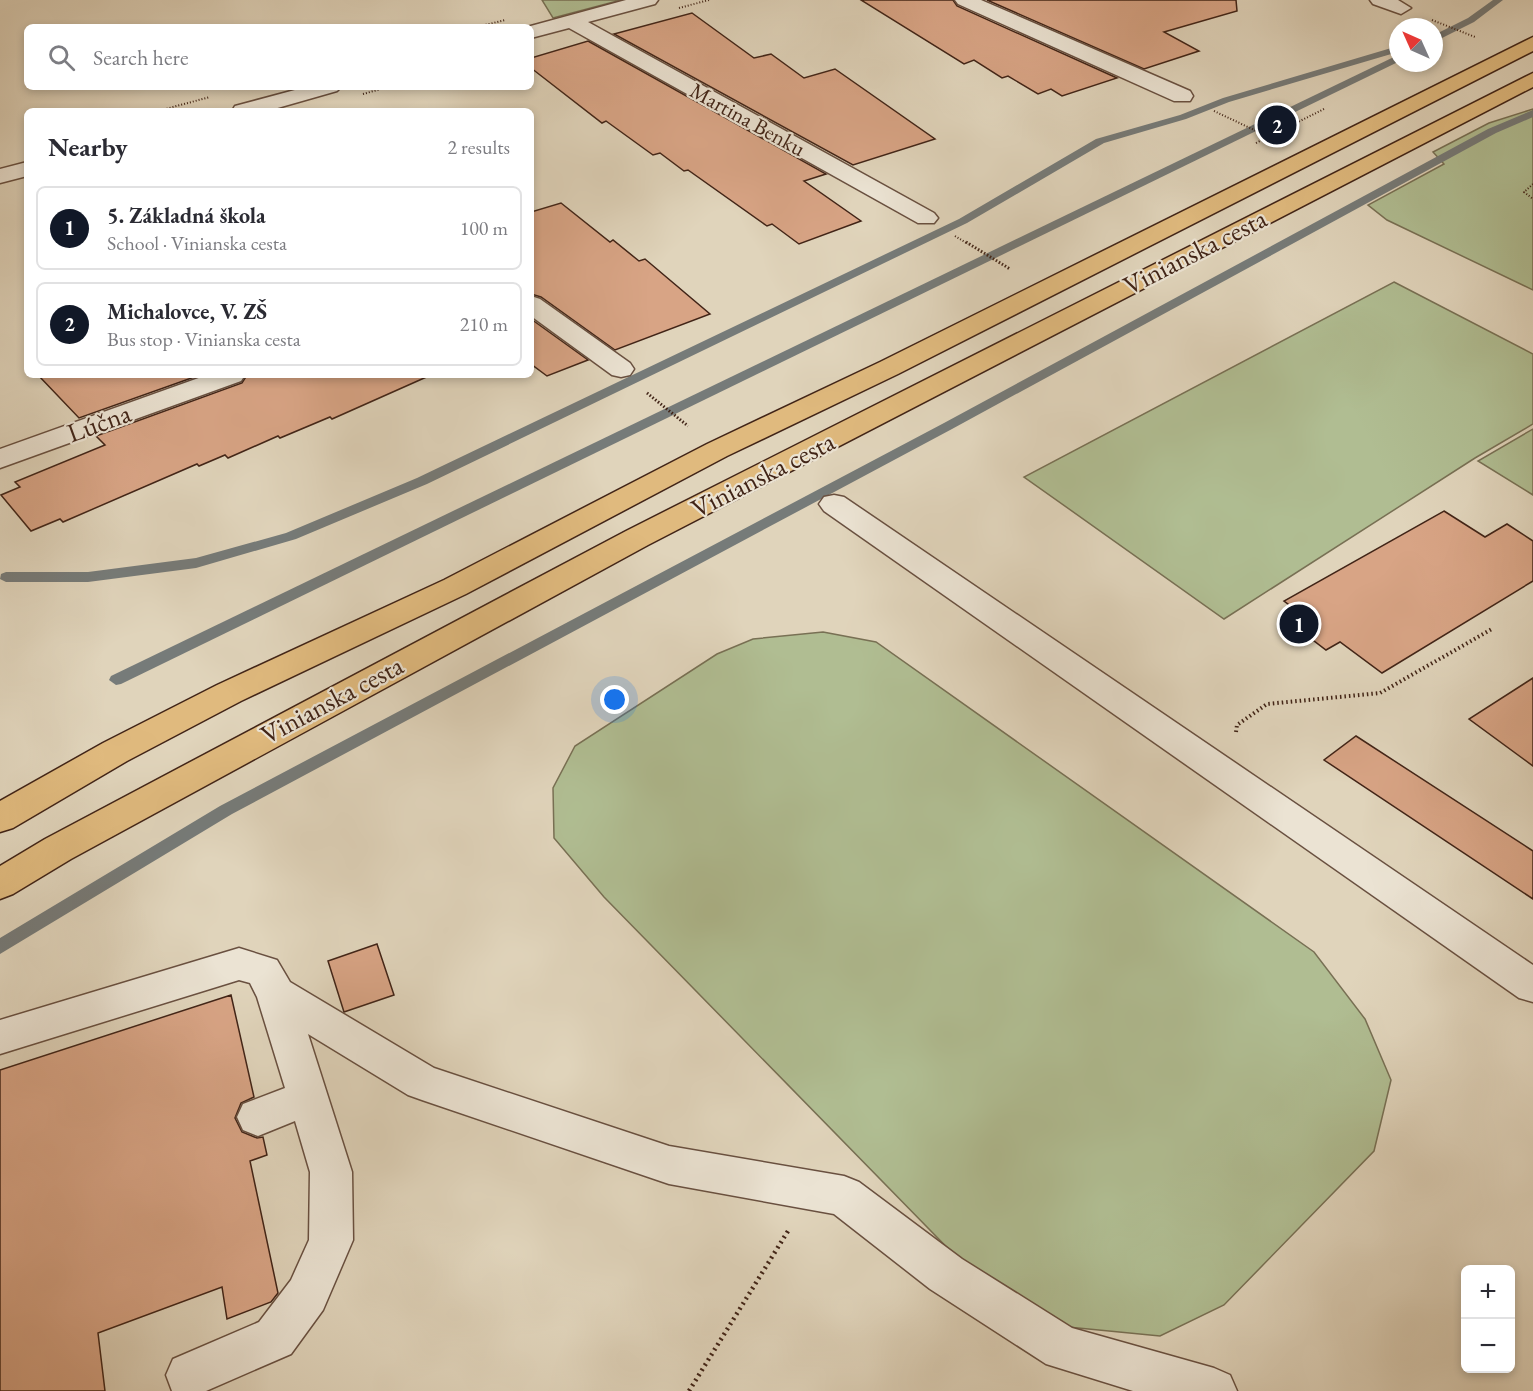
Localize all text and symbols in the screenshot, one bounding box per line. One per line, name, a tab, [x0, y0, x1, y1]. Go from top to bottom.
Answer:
north arrow	[1389, 18, 1443, 72]
search box	[24, 24, 534, 90]
icon: search	[45, 41, 78, 74]
text: Search here	[93, 43, 188, 72]
street label: Martina Benku	[685, 76, 811, 163]
pin: 2	[1258, 102, 1296, 148]
text: Nearby	[48, 130, 128, 164]
text: 2 results	[447, 134, 510, 160]
street label: Vinianska cesta	[1117, 200, 1273, 303]
text: 5. Základná škola	[107, 201, 266, 230]
text: 1	[64, 215, 75, 241]
text: 100 m	[460, 215, 508, 241]
text: School · Vinianska cesta	[107, 230, 287, 256]
text: Michalovce, V. ZŠ	[107, 297, 267, 326]
text: 2	[64, 311, 75, 337]
text: 210 m	[460, 311, 508, 337]
text: Bus stop · Vinianska cesta	[107, 326, 301, 352]
street label: Lúčna	[62, 395, 136, 450]
street label: Vinianska cesta	[685, 423, 841, 526]
pin: 1	[1280, 602, 1318, 646]
street label: Vinianska cesta	[254, 647, 409, 752]
your location	[600, 685, 629, 714]
map controls	[1461, 1265, 1515, 1373]
button: +	[1461, 1265, 1515, 1319]
button: −	[1461, 1319, 1515, 1373]

